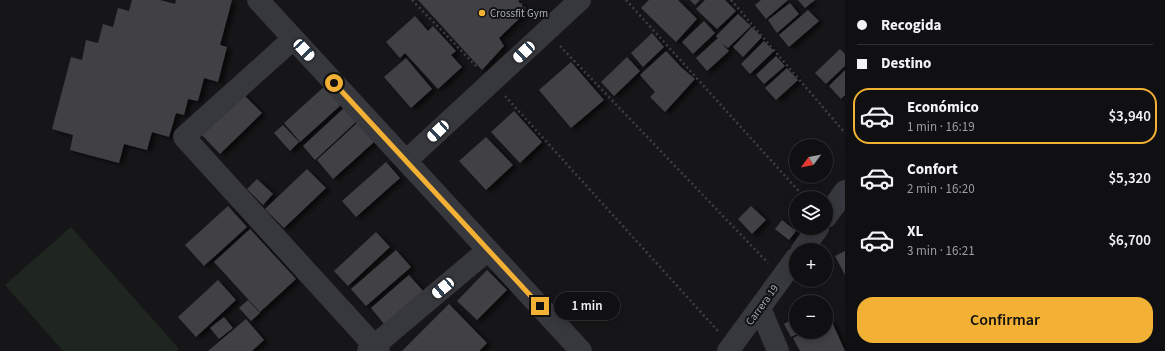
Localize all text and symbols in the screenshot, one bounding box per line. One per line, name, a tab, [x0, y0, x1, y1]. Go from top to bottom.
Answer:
place label: Crossfit Gym	[490, 6, 548, 21]
marker: Crossfit Gym	[477, 8, 487, 18]
text: Recogida	[881, 15, 941, 36]
car	[291, 37, 317, 63]
car	[511, 39, 537, 65]
text: Destino	[881, 53, 931, 74]
route start	[325, 74, 343, 92]
text: Económico	[907, 97, 979, 118]
icon: car	[859, 98, 895, 134]
text: $3,940	[1108, 106, 1151, 127]
car	[425, 118, 451, 144]
text: 1 min · 16:19	[907, 118, 975, 136]
north arrow	[789, 139, 833, 183]
map controls	[789, 139, 833, 339]
text: Confort	[907, 159, 958, 180]
icon: car	[859, 160, 895, 196]
text: $5,320	[1108, 168, 1151, 189]
text: 2 min · 16:20	[907, 180, 975, 198]
button: layers	[789, 191, 833, 235]
text: XL	[907, 221, 923, 242]
icon: car	[859, 222, 895, 258]
text: $6,700	[1108, 230, 1151, 251]
text: 3 min · 16:21	[907, 242, 975, 260]
button: +	[789, 243, 833, 287]
car	[430, 276, 456, 300]
street label: Carrera 19	[742, 282, 782, 328]
callout: 1 min	[554, 292, 620, 320]
button: −	[789, 295, 833, 339]
route end	[531, 297, 549, 315]
text: 1 min	[572, 297, 602, 315]
button: Confirmar	[857, 297, 1153, 343]

